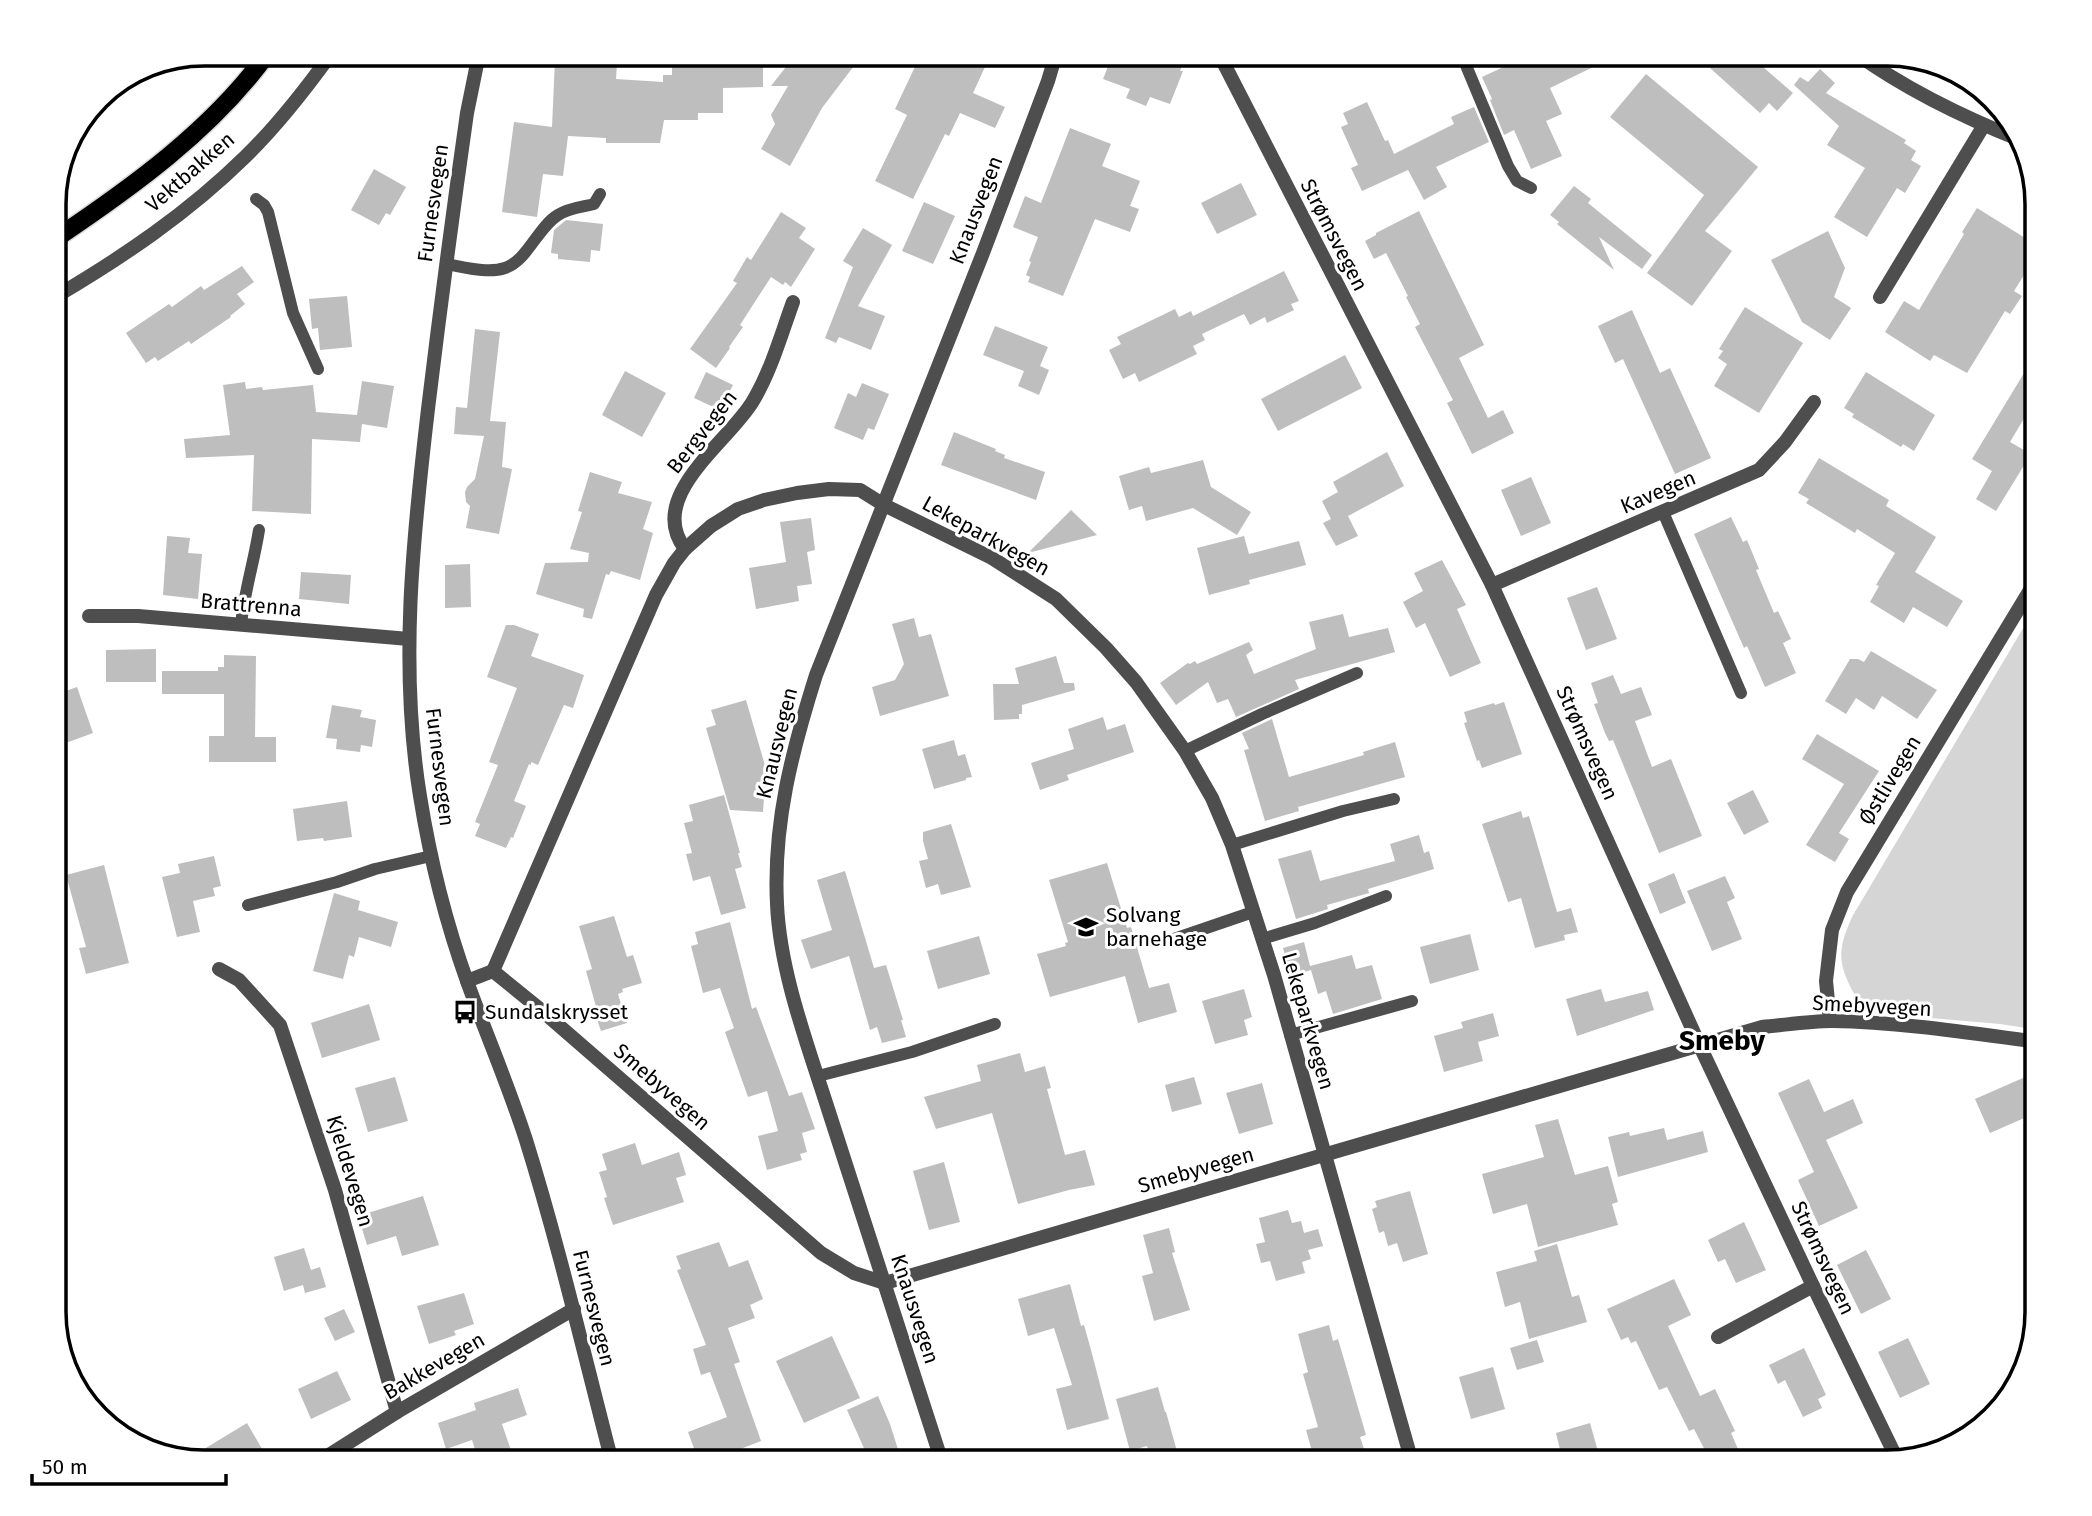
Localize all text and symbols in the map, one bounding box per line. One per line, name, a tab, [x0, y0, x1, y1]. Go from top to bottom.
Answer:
street label: Vektbakken	[140, 126, 240, 218]
street label: Furnesvegen	[412, 142, 454, 264]
street label: Knausvegen	[943, 152, 1009, 268]
street label: Strømsvegen	[1295, 175, 1373, 295]
street label: Bergvegen	[661, 385, 743, 479]
street label: Kavegen	[1616, 465, 1700, 519]
street label: Lekeparkvegen	[918, 490, 1054, 582]
street label: Brattrenna	[199, 588, 303, 622]
street label: Strømsvegen	[1550, 682, 1624, 804]
street label: Knausvegen	[751, 685, 803, 801]
street label: Furnesvegen	[420, 706, 460, 828]
street label: Østlivegen	[1853, 731, 1927, 829]
place label: Solvang barnehage	[1106, 902, 1207, 952]
school or university icon: Solvang barnehage	[1072, 913, 1100, 941]
street label: Lekeparkvegen	[1276, 949, 1340, 1093]
street label: Smebyvegen	[1812, 990, 1932, 1022]
bus stop icon: Sundalskrysset	[451, 998, 479, 1026]
place label: Sundalskrysset	[485, 999, 629, 1025]
district label: Smeby	[1679, 1024, 1766, 1057]
street label: Smebyvegen	[608, 1038, 716, 1136]
street label: Kjeldevegen	[321, 1112, 379, 1230]
street label: Smebyvegen	[1135, 1141, 1257, 1199]
street label: Strømsvegen	[1785, 1197, 1861, 1319]
street label: Furnesvegen	[567, 1247, 621, 1369]
street label: Knausvegen	[885, 1251, 945, 1367]
street label: Bakkevegen	[379, 1327, 489, 1405]
scale bar	[32, 1442, 226, 1486]
text: 50 m	[42, 1454, 88, 1480]

